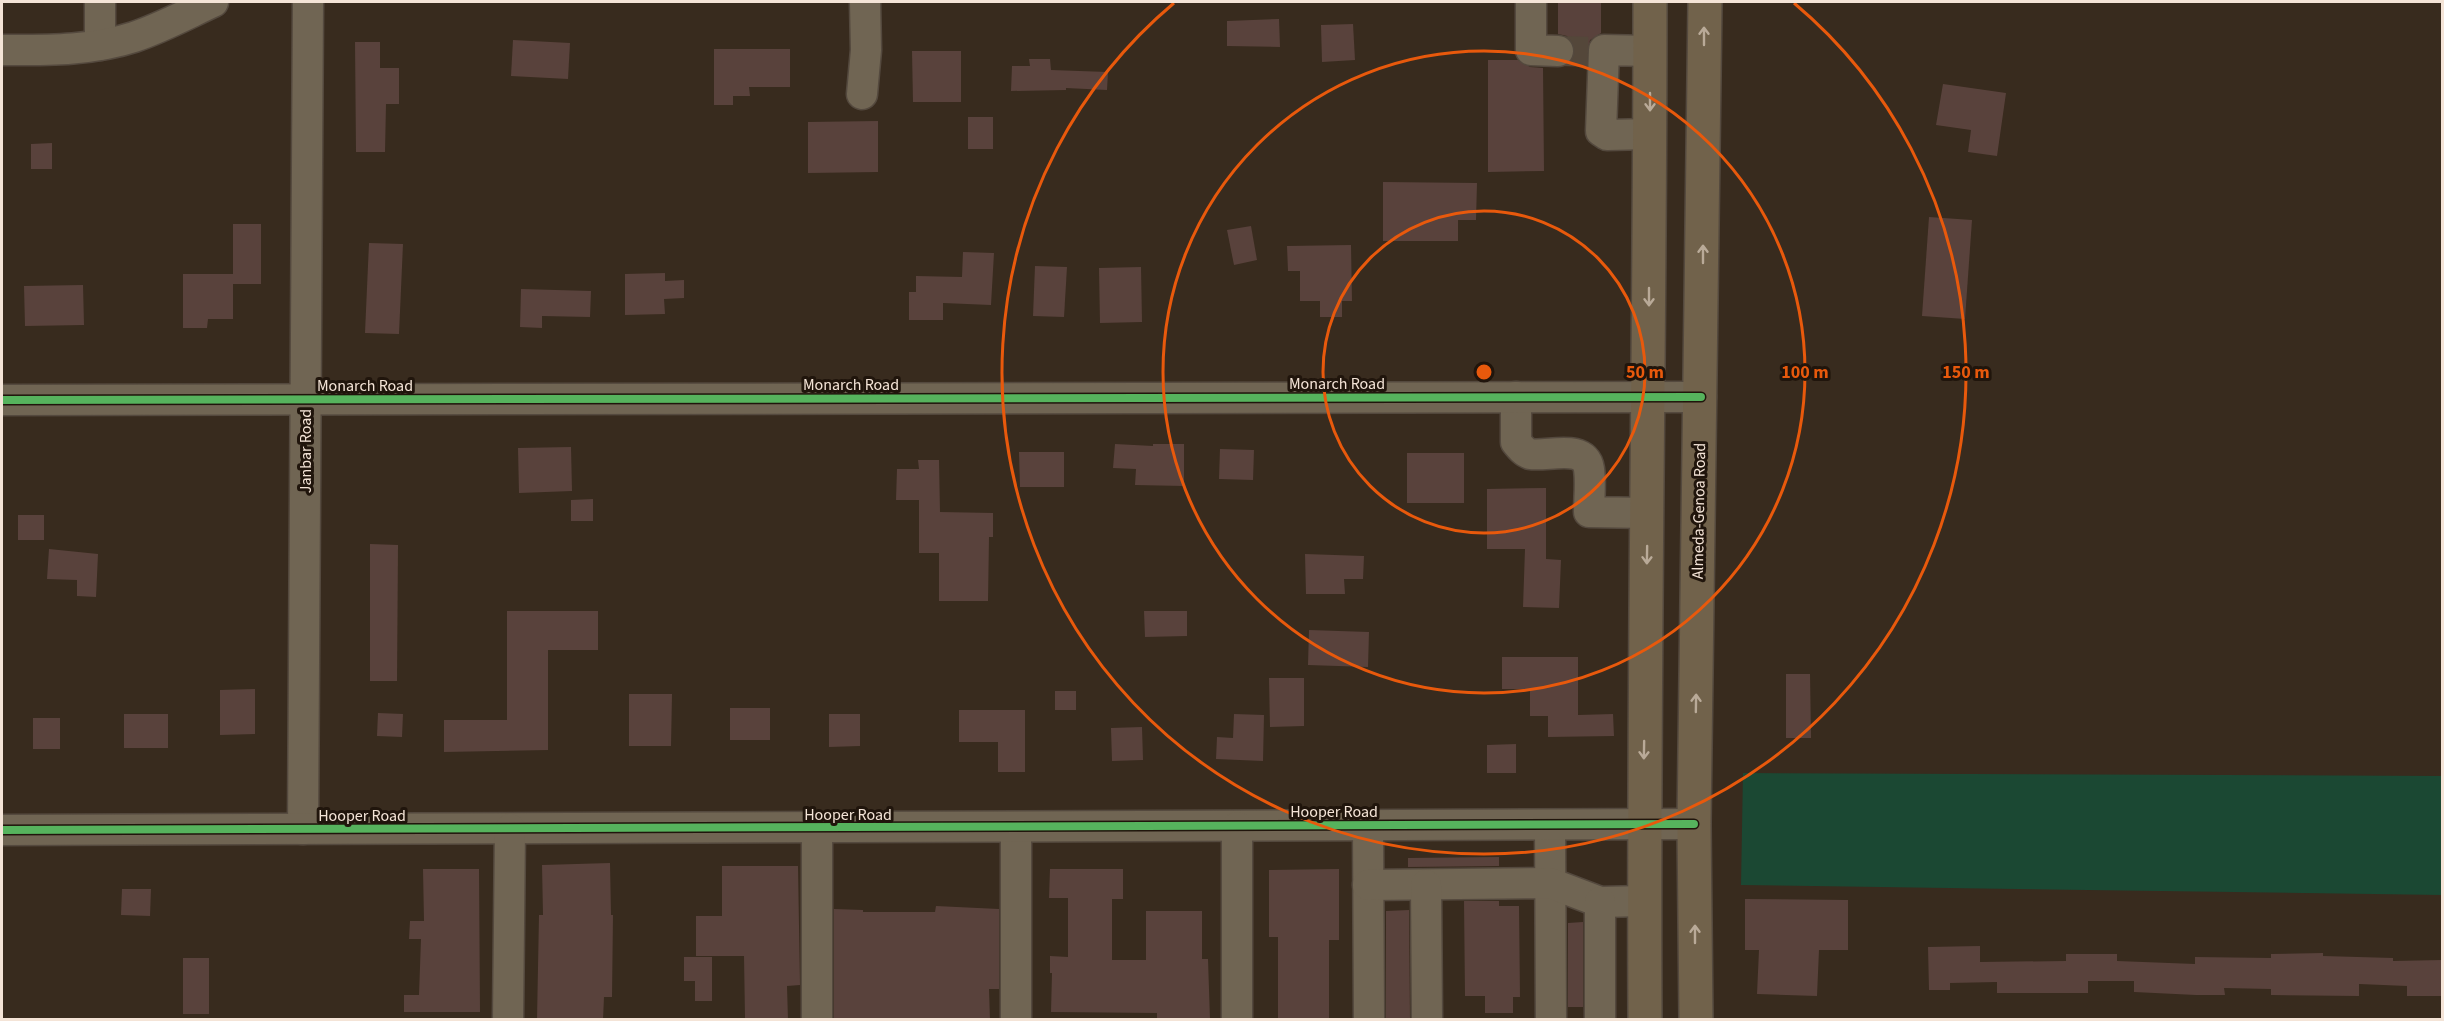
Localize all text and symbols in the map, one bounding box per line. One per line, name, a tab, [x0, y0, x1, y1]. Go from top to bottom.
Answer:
one-way arrow	[1698, 26, 1710, 46]
one-way arrow	[1644, 91, 1656, 111]
one-way arrow	[1697, 245, 1708, 265]
one-way arrow	[1643, 286, 1655, 306]
text: 50 m	[1626, 360, 1664, 385]
text: 100 m	[1781, 360, 1829, 385]
text: 150 m	[1942, 360, 1990, 385]
centre of rings	[1474, 362, 1494, 382]
street label: Monarch Road	[1289, 373, 1385, 395]
street label: Monarch Road	[803, 374, 899, 396]
street label: Monarch Road	[317, 375, 413, 397]
street label: Janbar Road	[295, 409, 317, 493]
street label: Almeda-Genoa Road	[1687, 443, 1711, 579]
one-way arrow	[1641, 544, 1653, 564]
one-way arrow	[1690, 693, 1702, 713]
one-way arrow	[1638, 739, 1650, 759]
street label: Hooper Road	[1290, 801, 1378, 823]
street label: Hooper Road	[804, 804, 892, 826]
street label: Hooper Road	[318, 805, 406, 827]
one-way arrow	[1689, 925, 1701, 945]

